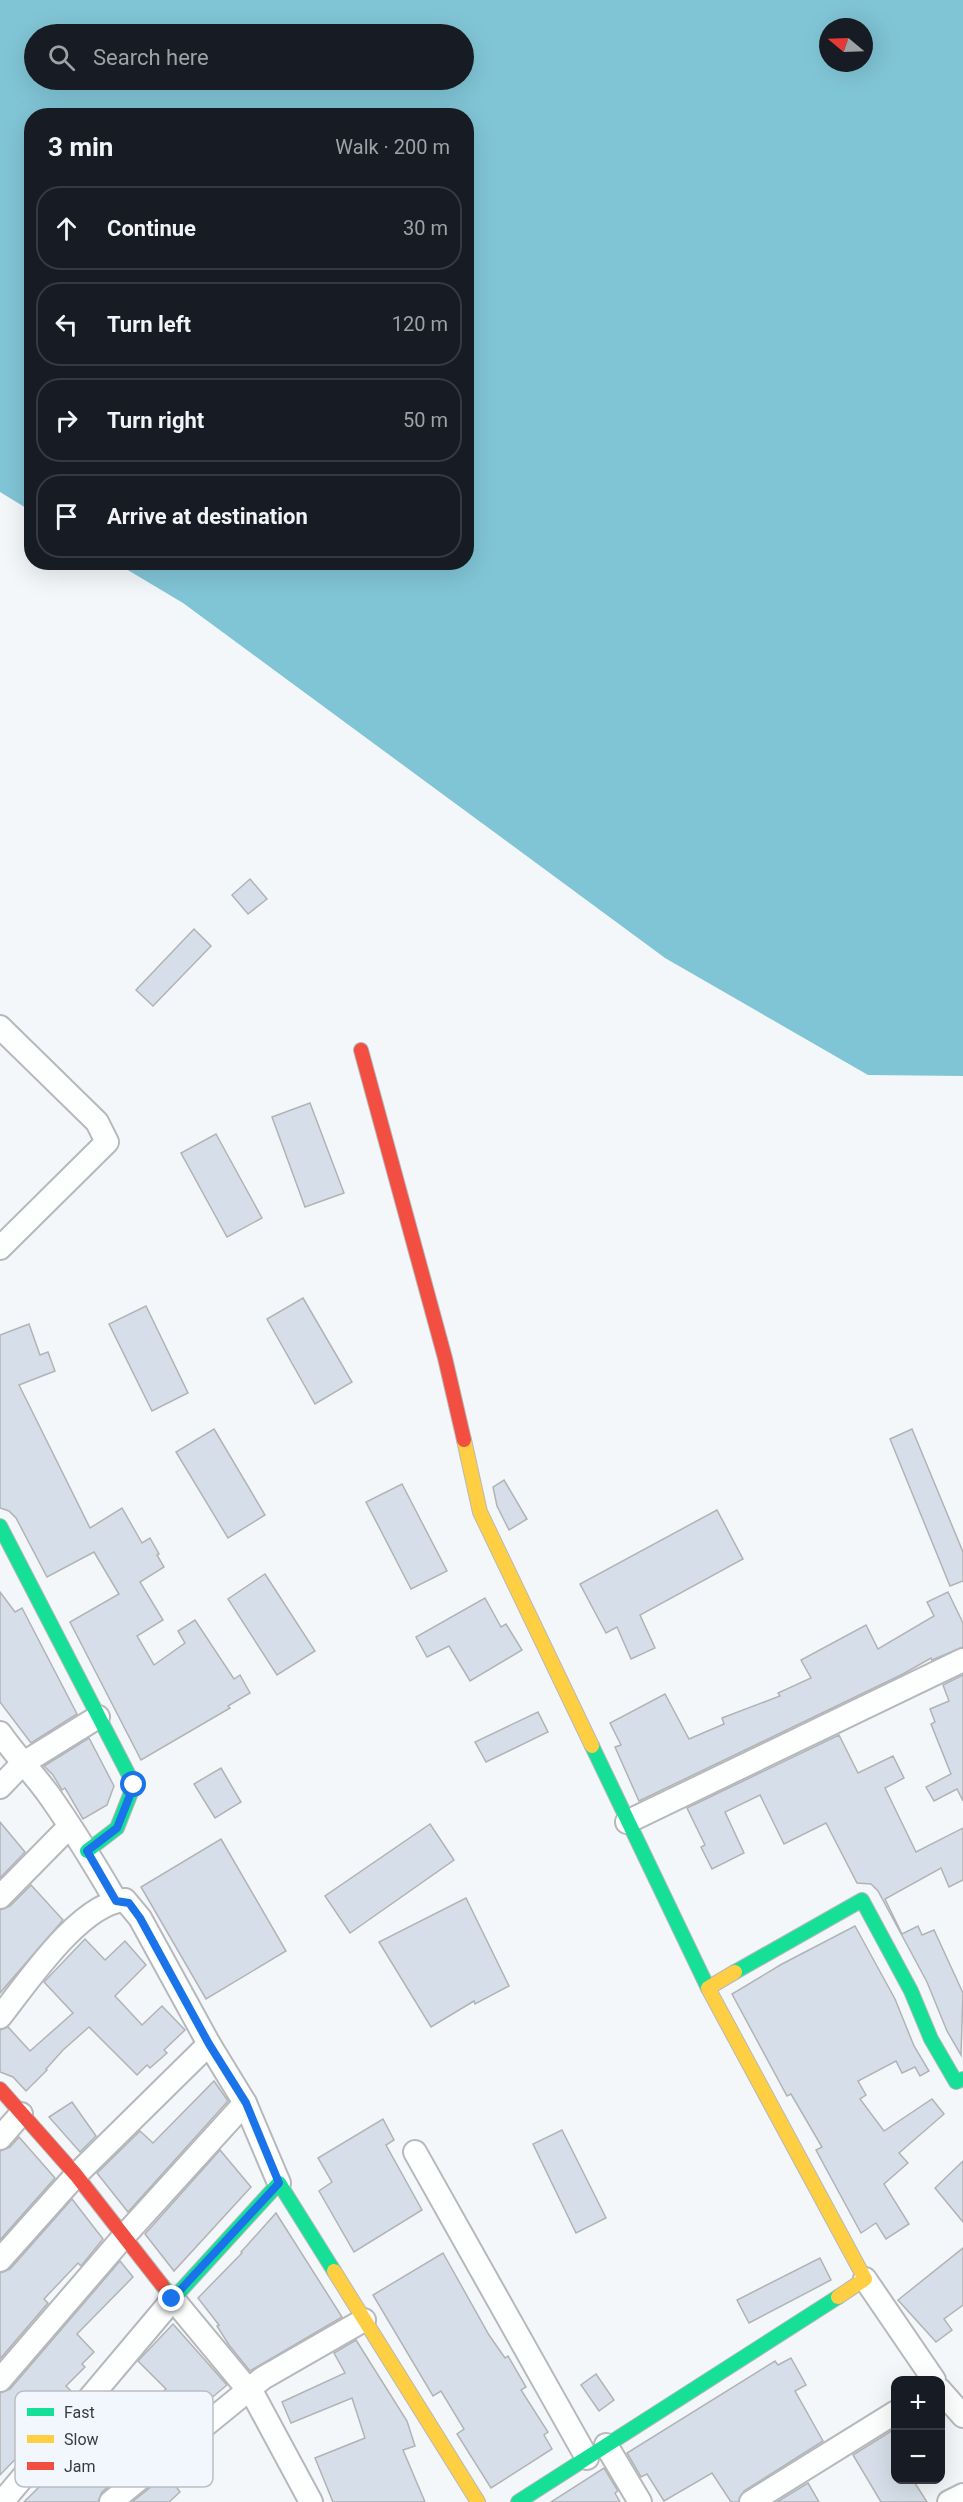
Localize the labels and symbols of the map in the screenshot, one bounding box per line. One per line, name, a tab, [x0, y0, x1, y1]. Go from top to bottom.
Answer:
north arrow	[819, 18, 873, 72]
route start	[120, 1771, 146, 1797]
route end	[158, 2285, 184, 2311]
legend	[15, 2391, 213, 2487]
text: Fast	[64, 2403, 95, 2422]
text: Slow	[64, 2430, 99, 2449]
text: Jam	[64, 2457, 96, 2476]

